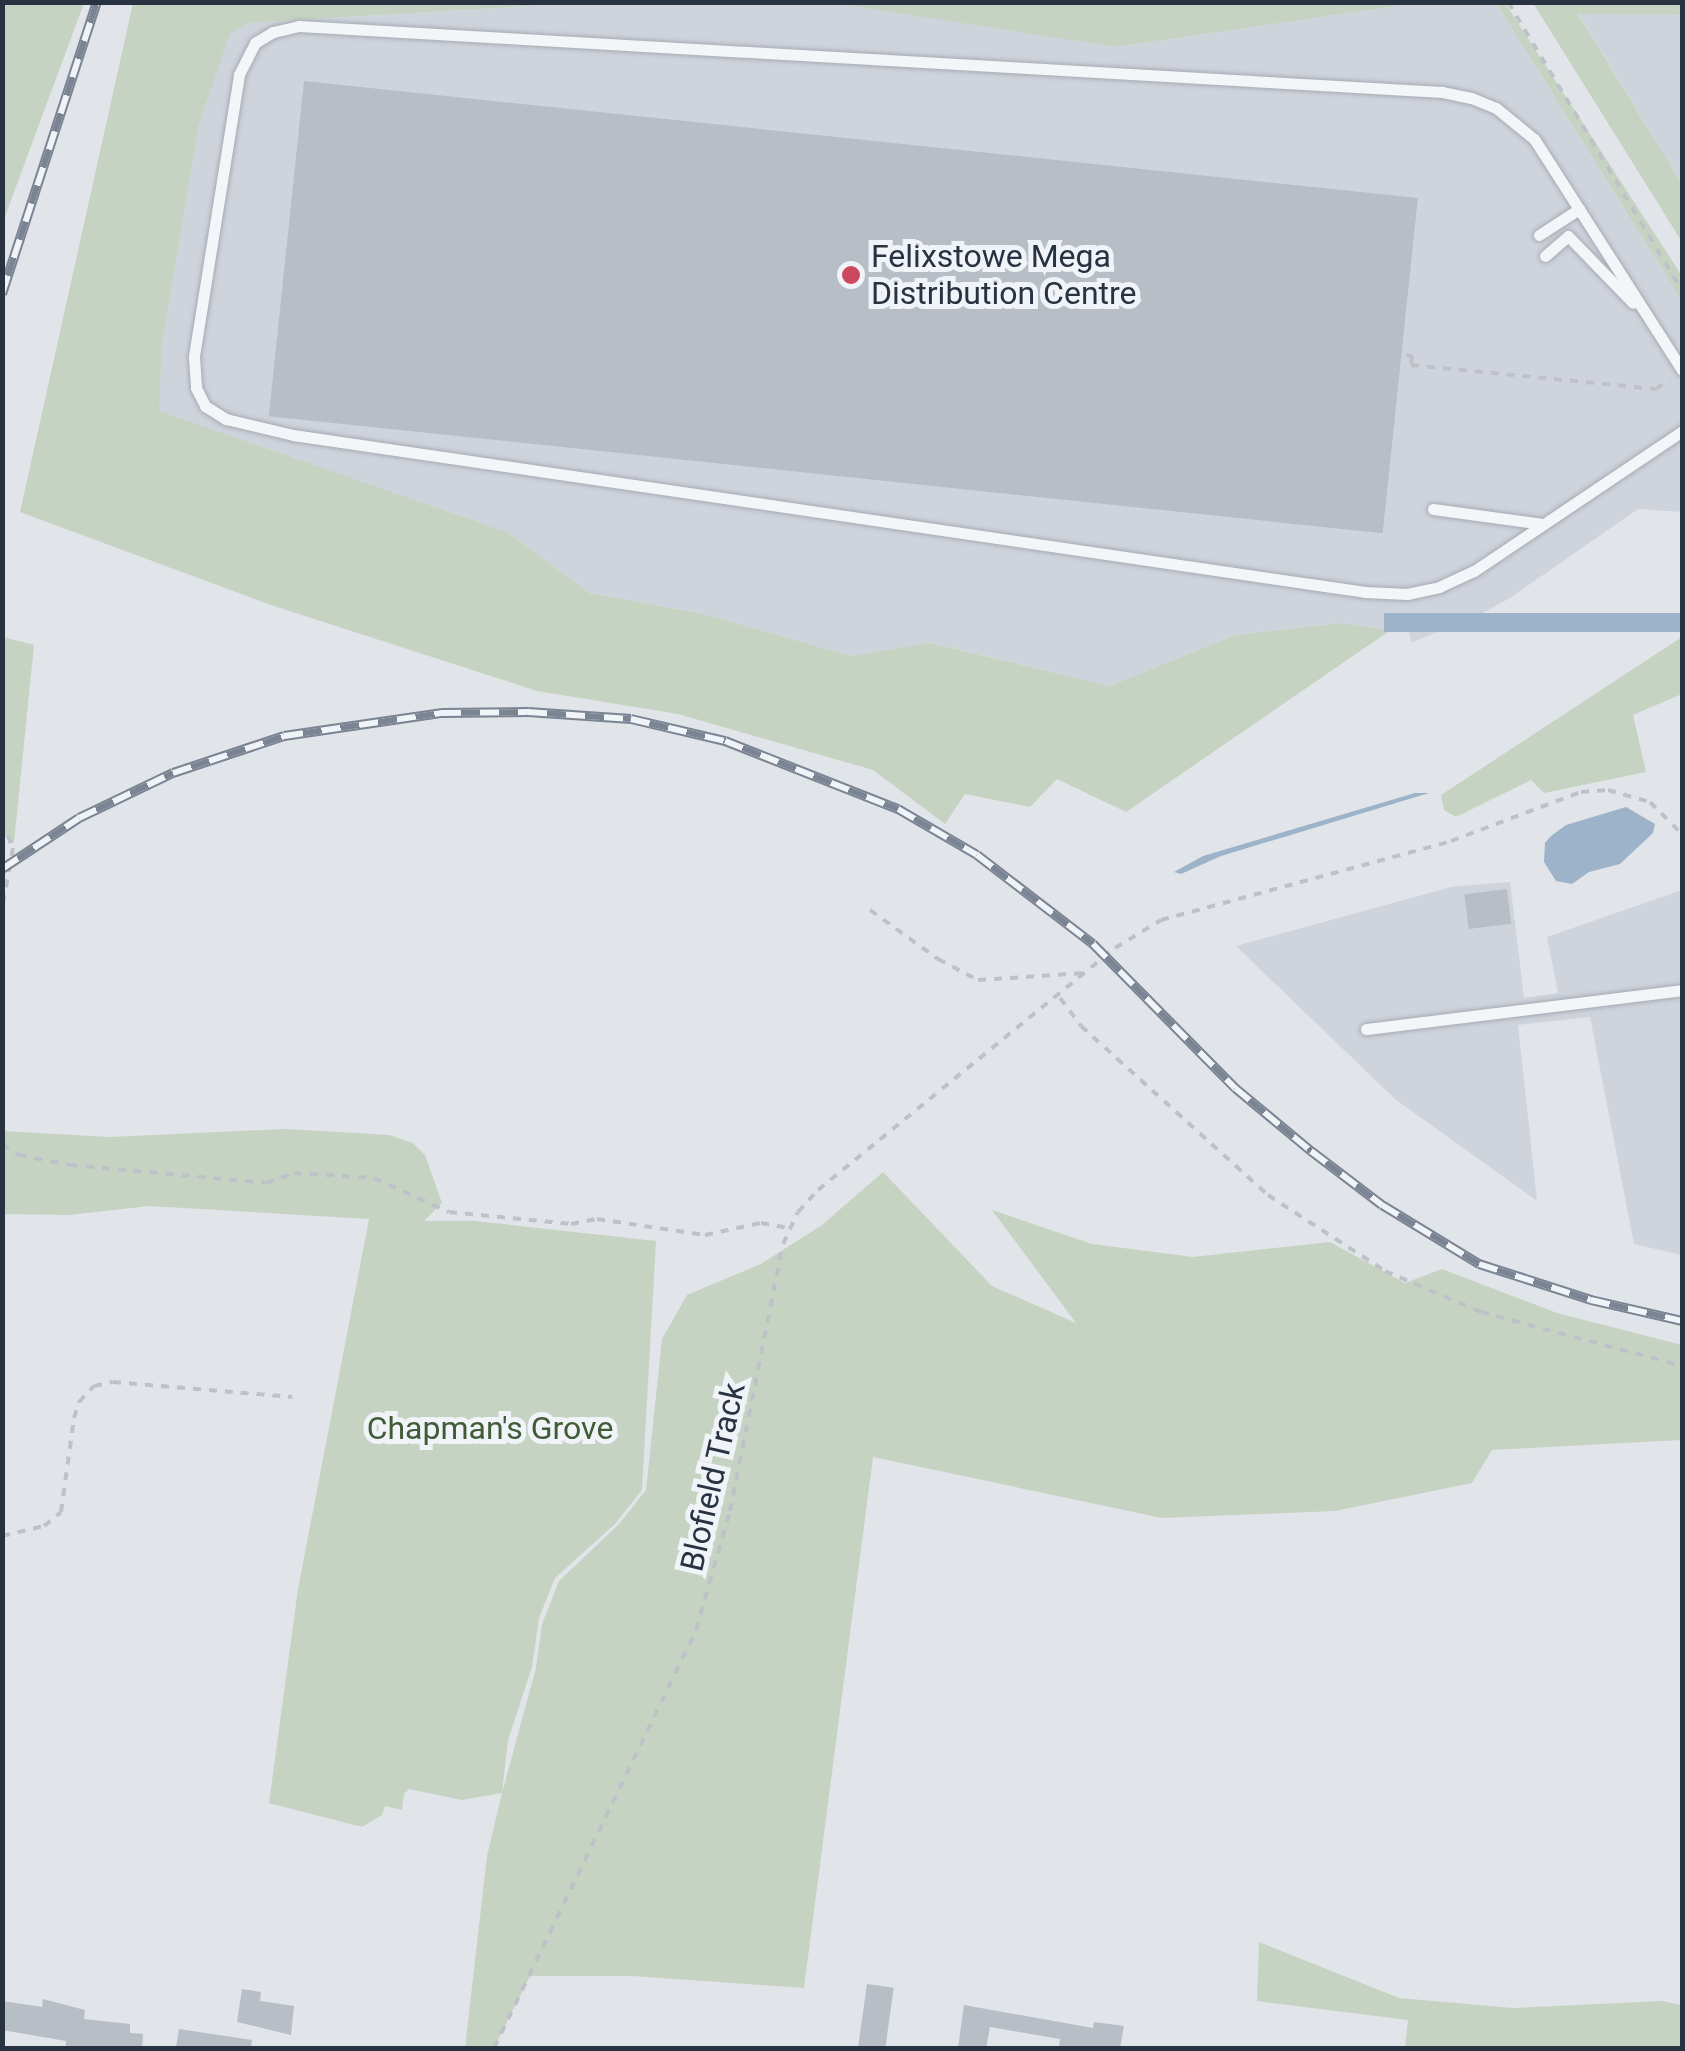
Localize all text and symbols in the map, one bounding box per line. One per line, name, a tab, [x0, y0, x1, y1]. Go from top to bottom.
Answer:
place label: Felixstowe Mega Distribution Centre	[871, 238, 1137, 313]
marker: Felixstowe Mega Distribution Centre	[840, 264, 862, 286]
street label: Blofield Track	[673, 1379, 753, 1575]
park label: Chapman's Grove	[367, 1409, 613, 1447]

